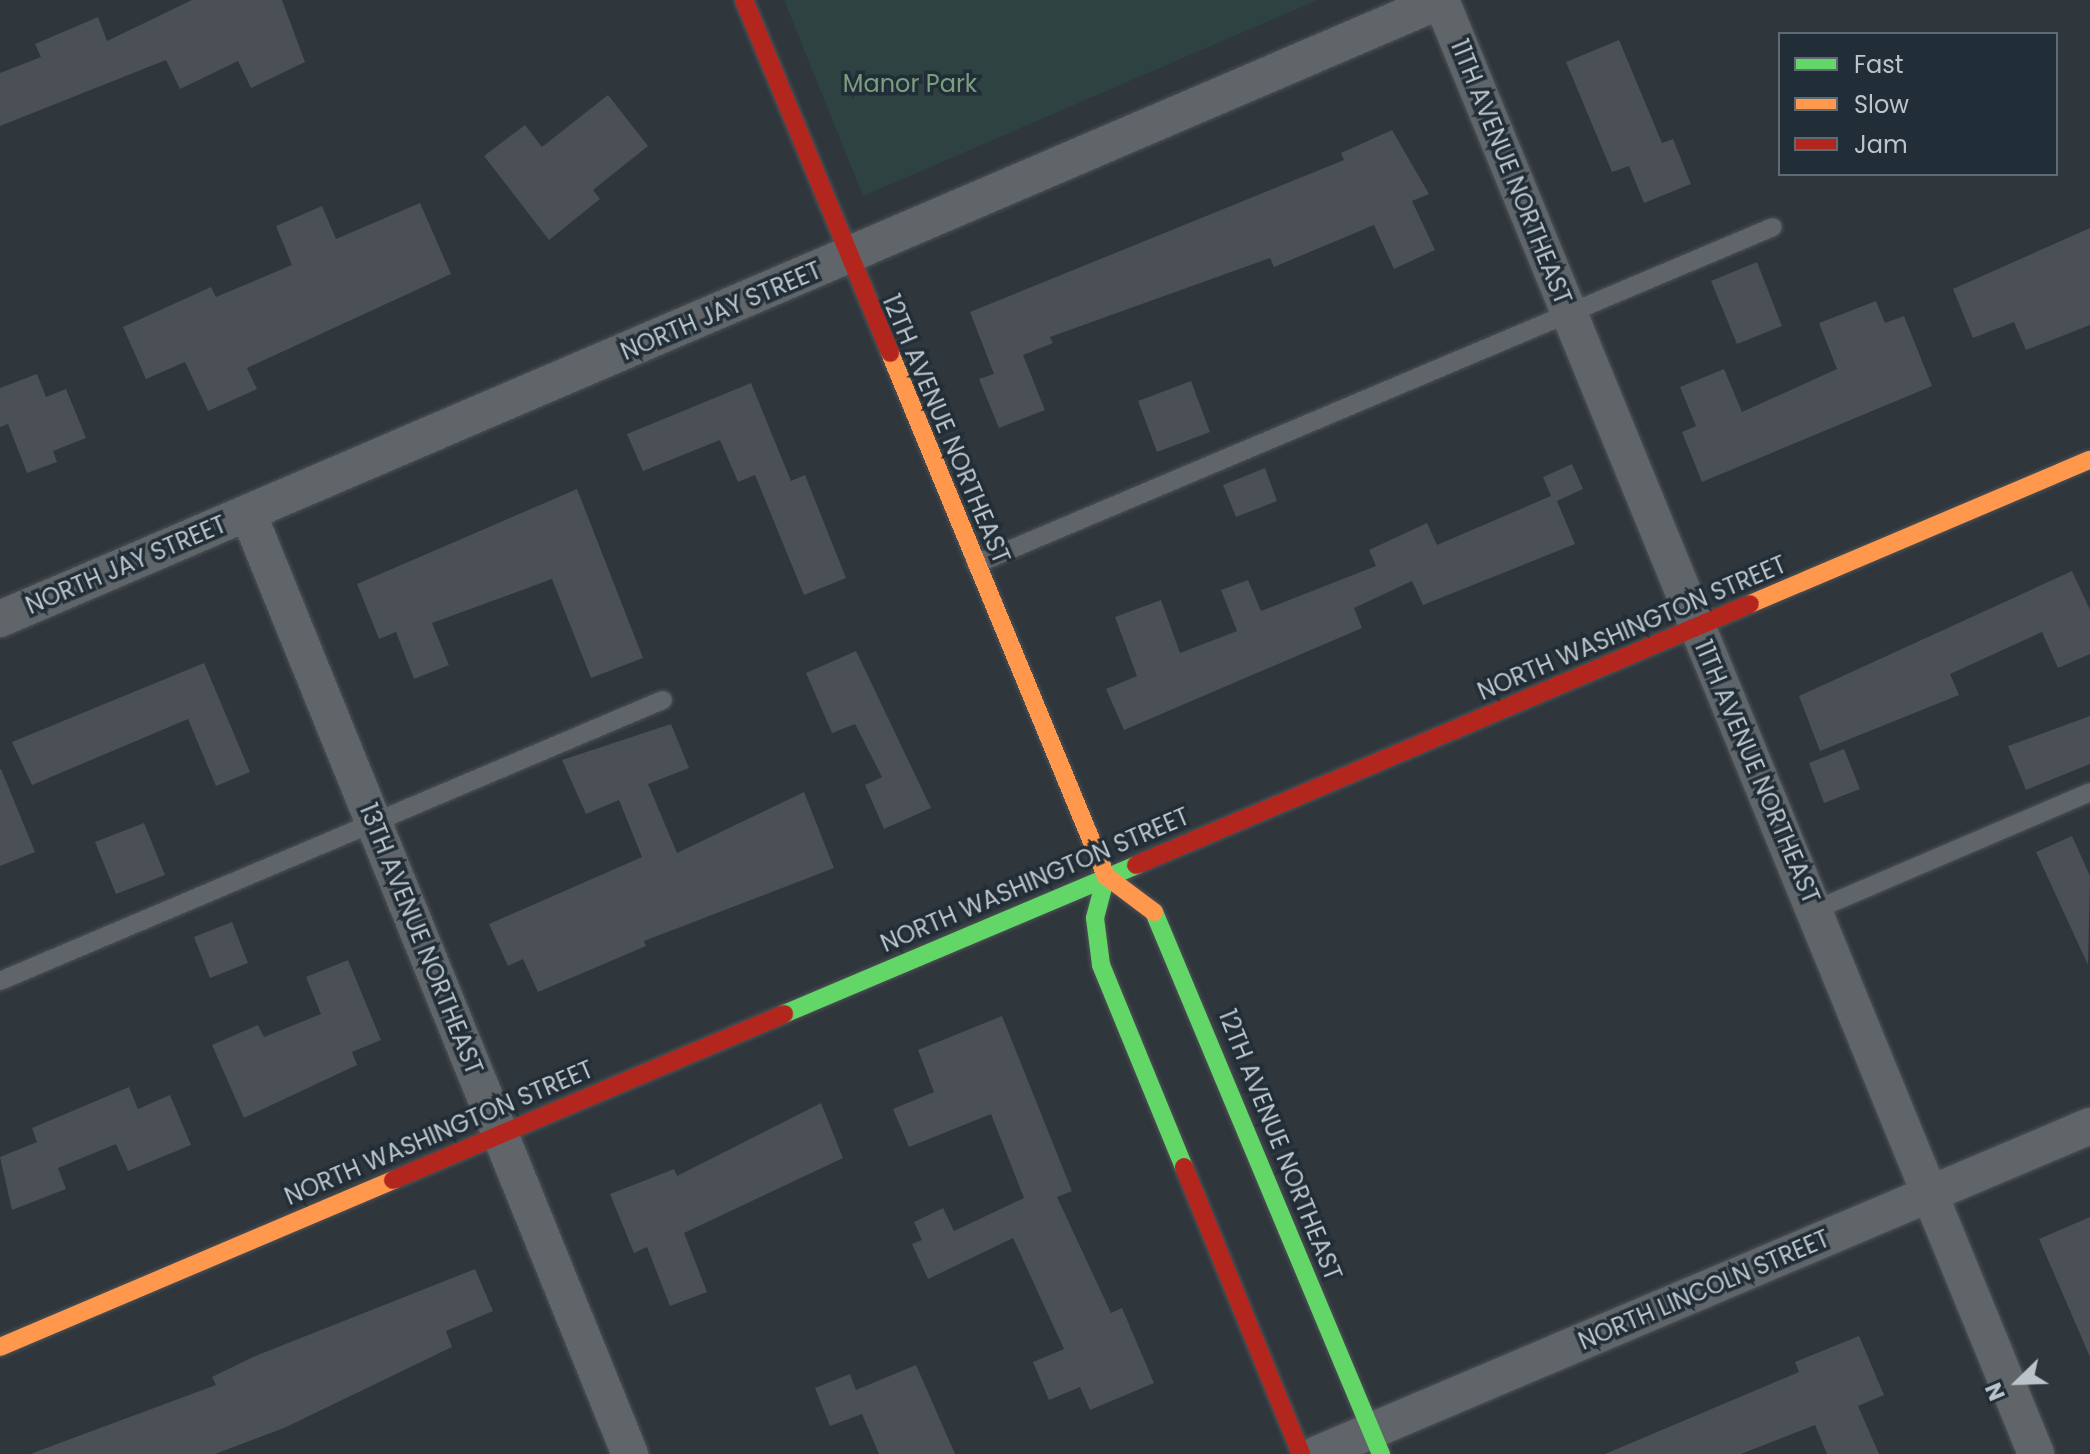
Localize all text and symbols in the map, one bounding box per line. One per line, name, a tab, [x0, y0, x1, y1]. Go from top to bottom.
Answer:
legend	[1778, 32, 2058, 176]
street label: 11TH AVENUE NORTHEAST	[1445, 35, 1577, 309]
text: Fast	[1854, 48, 1904, 81]
park label: Manor Park	[843, 70, 977, 98]
text: Slow	[1854, 88, 1909, 121]
text: Jam	[1854, 128, 1908, 161]
street label: NORTH JAY STREET	[616, 256, 826, 366]
street label: 12TH AVENUE NORTHEAST	[876, 290, 1016, 568]
street label: NORTH JAY STREET	[21, 510, 231, 620]
street label: NORTH WASHINGTON STREET	[1473, 550, 1791, 706]
street label: 11TH AVENUE NORTHEAST	[1688, 636, 1826, 908]
street label: 13TH AVENUE NORTHEAST	[353, 799, 489, 1079]
street label: NORTH WASHINGTON STREET	[876, 802, 1194, 958]
street label: 12TH AVENUE NORTHEAST	[1212, 1005, 1348, 1285]
street label: NORTH WASHINGTON STREET	[280, 1055, 598, 1211]
street label: NORTH LINCOLN STREET	[1574, 1224, 1834, 1356]
north arrow	[1978, 1342, 2058, 1422]
text: N	[1978, 1378, 2013, 1405]

